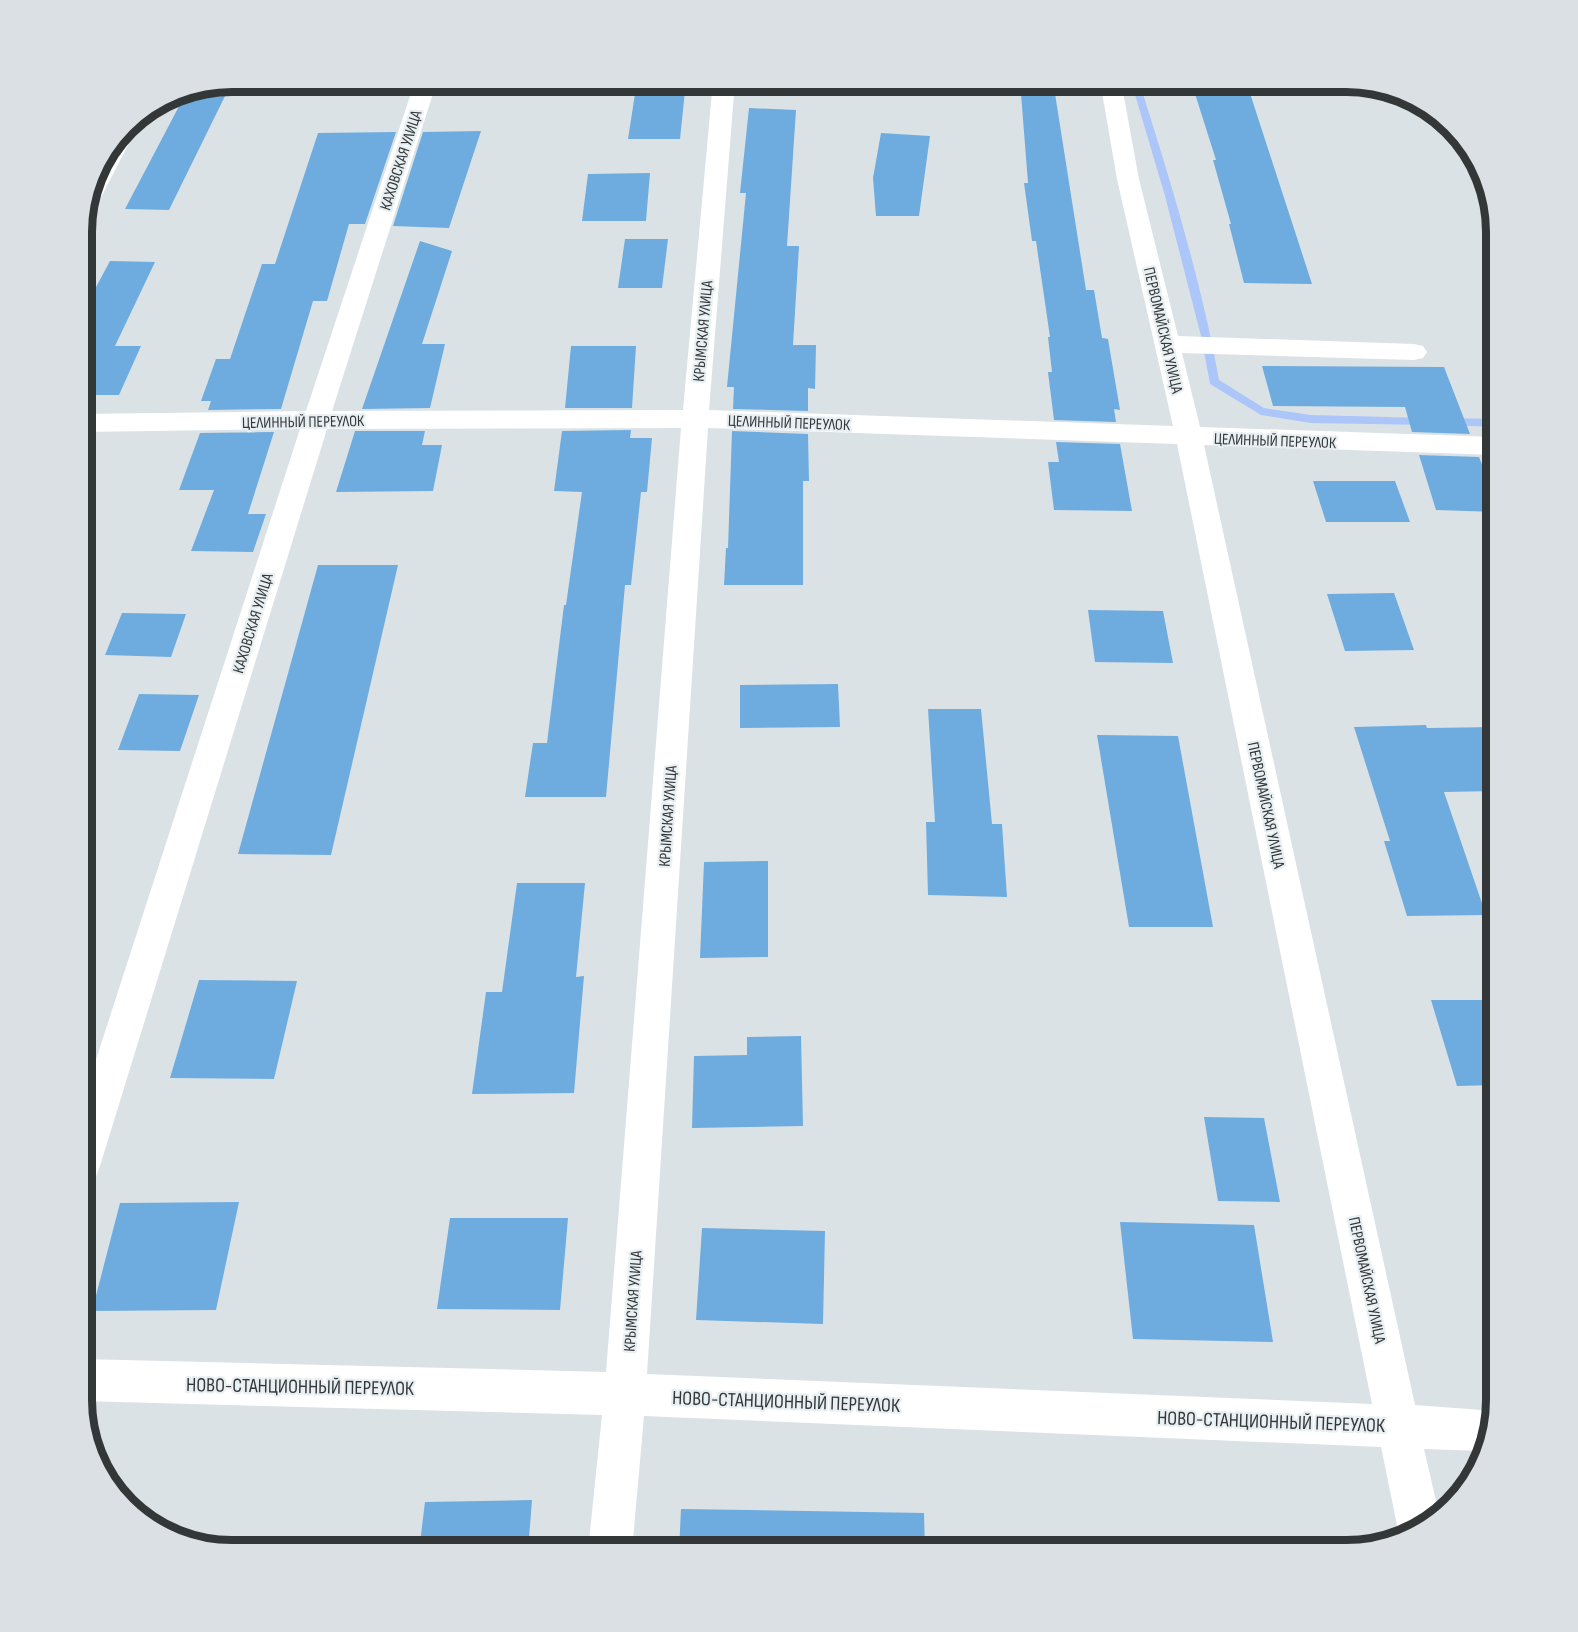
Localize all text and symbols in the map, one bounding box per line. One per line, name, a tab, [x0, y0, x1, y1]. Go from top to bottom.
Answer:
street label: КАХОВСКАЯ УЛИЦА	[376, 108, 427, 213]
street label: ПЕРВОМАЙСКАЯ УЛИЦА	[1139, 265, 1186, 395]
street label: КРЫМСКАЯ УЛИЦА	[690, 280, 717, 382]
street label: ЦЕЛИННЫЙ ПЕРЕУЛОК	[242, 412, 365, 433]
street label: ЦЕЛИННЫЙ ПЕРЕУЛОК	[728, 412, 851, 435]
street label: ЦЕЛИННЫЙ ПЕРЕУЛОК	[1214, 430, 1337, 453]
street label: КАХОВСКАЯ УЛИЦА	[229, 571, 278, 676]
street label: ПЕРВОМАЙСКАЯ УЛИЦА	[1243, 740, 1288, 870]
street label: КРЫМСКАЯ УЛИЦА	[655, 765, 682, 867]
street label: ПЕРВОМАЙСКАЯ УЛИЦА	[1344, 1215, 1389, 1345]
street label: КРЫМСКАЯ УЛИЦА	[620, 1250, 647, 1352]
street label: НОВО-СТАНЦИОННЫЙ ПЕРЕУЛОК	[186, 1373, 414, 1401]
street label: НОВО-СТАНЦИОННЫЙ ПЕРЕУЛОК	[672, 1386, 900, 1418]
street label: НОВО-СТАНЦИОННЫЙ ПЕРЕУЛОК	[1157, 1406, 1385, 1438]

